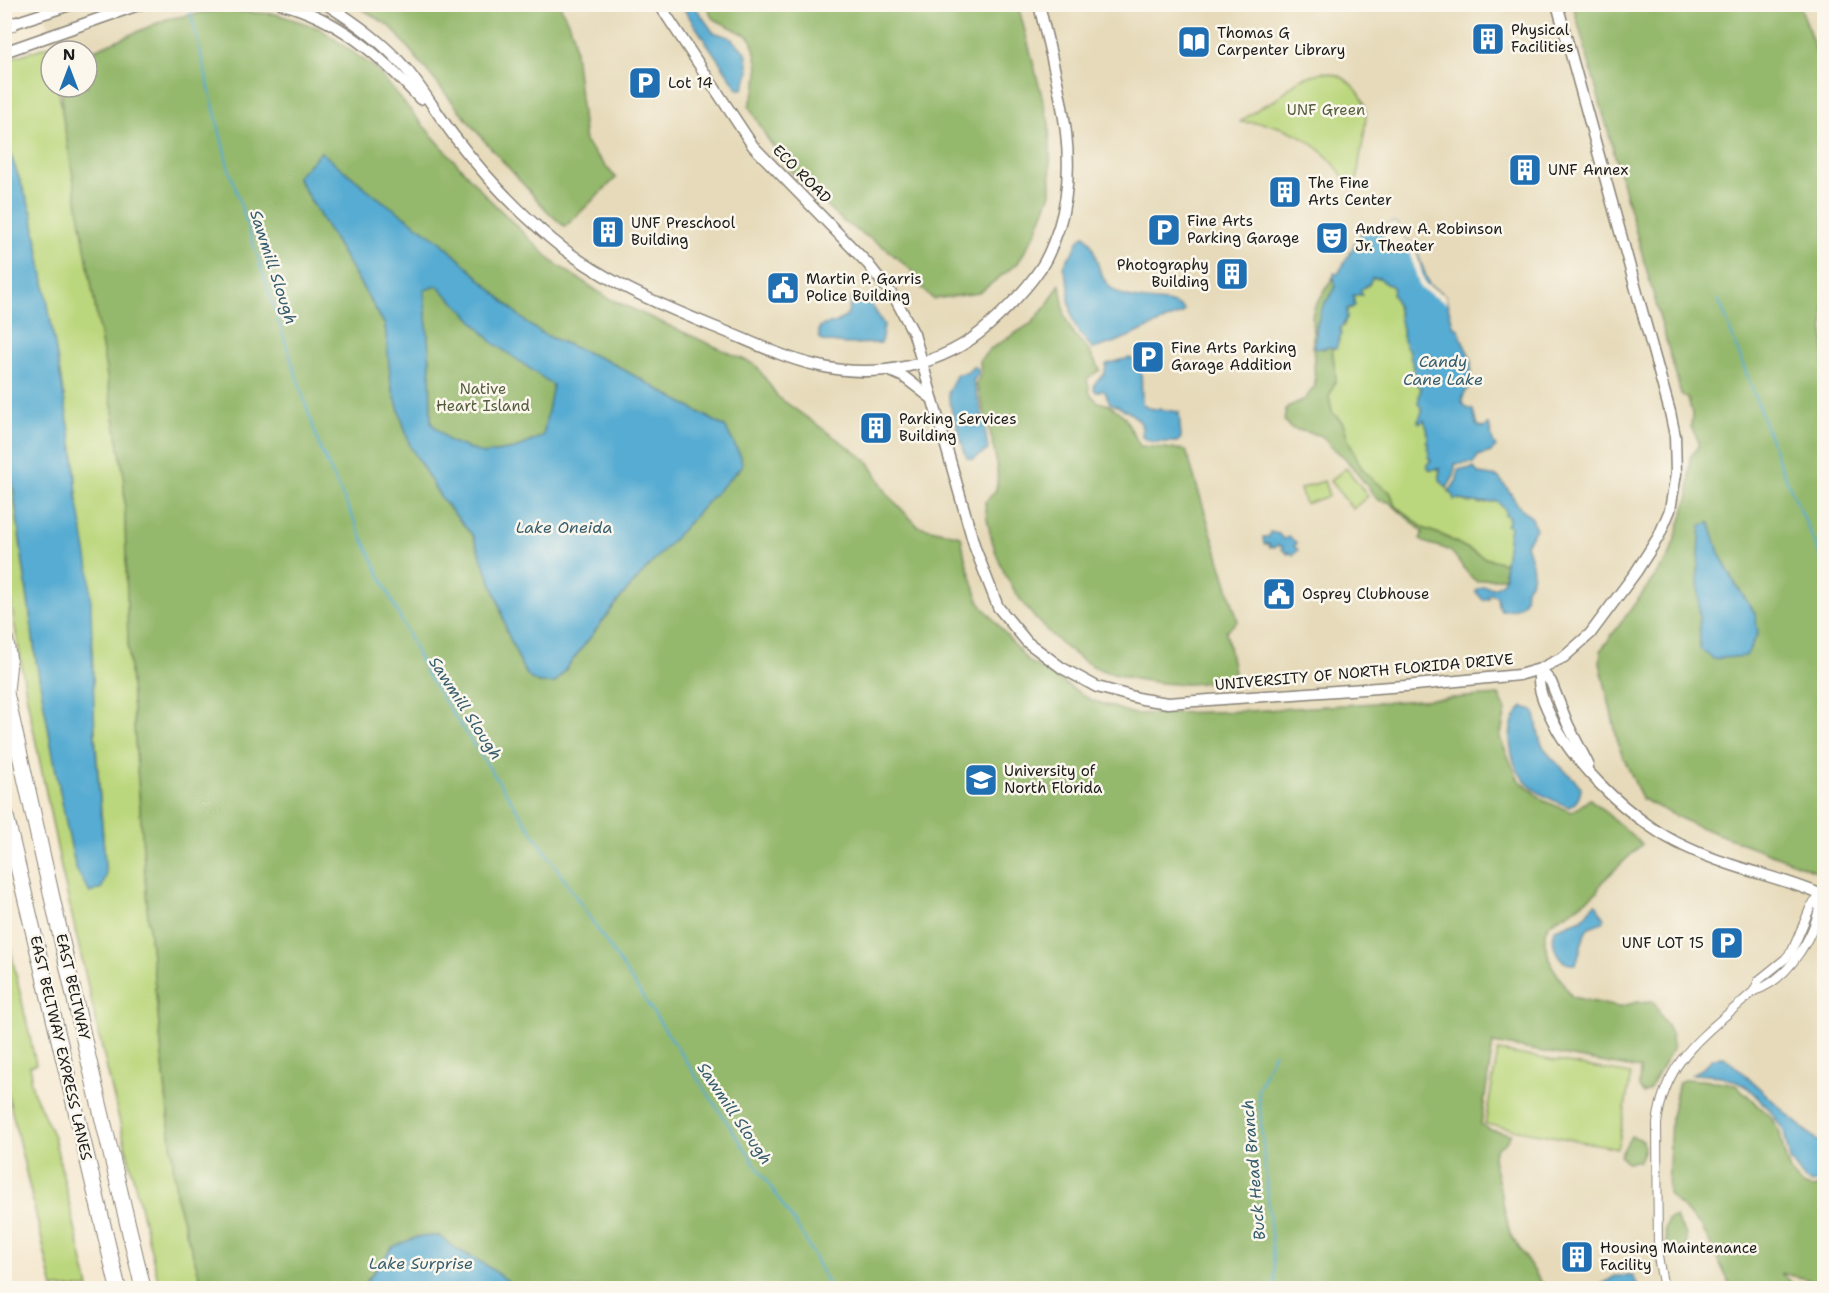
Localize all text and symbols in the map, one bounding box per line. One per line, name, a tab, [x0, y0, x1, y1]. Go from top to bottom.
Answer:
place label: Physical Facilities	[1511, 20, 1574, 57]
building icon: Physical Facilities	[1470, 21, 1506, 57]
place label: Thomas G Carpenter Library	[1217, 23, 1345, 60]
library icon: Thomas G Carpenter Library	[1176, 24, 1212, 60]
north arrow	[39, 39, 99, 99]
text: N	[63, 44, 75, 65]
parking icon: Lot 14	[627, 65, 663, 101]
place label: Lot 14	[668, 73, 713, 93]
park label: UNF Green	[1287, 100, 1365, 120]
street label: ECO ROAD	[768, 140, 836, 208]
building icon: UNF Annex	[1507, 152, 1543, 188]
place label: UNF Annex	[1548, 160, 1629, 180]
place label: The Fine Arts Center	[1308, 173, 1392, 210]
building icon: The Fine Arts Center	[1267, 174, 1303, 210]
water label: Sawmill Slough	[245, 207, 302, 327]
place label: Fine Arts Parking Garage	[1187, 211, 1300, 248]
parking icon: Fine Arts Parking Garage	[1146, 212, 1182, 248]
place label: UNF Preschool Building	[631, 213, 736, 250]
building icon: UNF Preschool Building	[590, 214, 626, 250]
place label: Andrew A. Robinson Jr. Theater	[1355, 219, 1503, 256]
theatre icon: Andrew A. Robinson Jr. Theater	[1314, 220, 1350, 256]
place label: Photography Building	[1117, 255, 1209, 292]
building icon: Photography Building	[1214, 256, 1250, 292]
place label: Martin P. Garris Police Building	[806, 269, 922, 306]
public building icon: Martin P. Garris Police Building	[765, 270, 801, 306]
place label: Fine Arts Parking Garage Addition	[1171, 338, 1297, 375]
parking icon: Fine Arts Parking Garage Addition	[1130, 339, 1166, 375]
water label: Candy Cane Lake	[1403, 351, 1483, 390]
park label: Native Heart Island	[436, 379, 531, 416]
place label: Parking Services Building	[899, 409, 1017, 446]
building icon: Parking Services Building	[858, 410, 894, 446]
water label: Lake Oneida	[516, 517, 612, 538]
public building icon: Osprey Clubhouse	[1261, 576, 1297, 612]
place label: Osprey Clubhouse	[1302, 584, 1430, 604]
street label: UNIVERSITY OF NORTH FLORIDA DRIVE	[1214, 649, 1514, 695]
water label: Sawmill Slough	[424, 653, 507, 764]
place label: University of North Florida	[1004, 761, 1103, 798]
school or university icon: University of North Florida	[963, 762, 999, 798]
parking icon: UNF LOT 15	[1709, 925, 1745, 961]
street label: EAST BELTWAY	[51, 932, 95, 1042]
place label: UNF LOT 15	[1622, 933, 1704, 953]
street label: EAST BELTWAY EXPRESS LANES	[25, 934, 97, 1162]
water label: Sawmill Slough	[693, 1058, 777, 1169]
water label: Buck Head Branch	[1237, 1099, 1270, 1241]
place label: Housing Maintenance Facility	[1600, 1238, 1757, 1275]
building icon: Housing Maintenance Facility	[1559, 1239, 1595, 1275]
water label: Lake Surprise	[369, 1253, 473, 1274]

